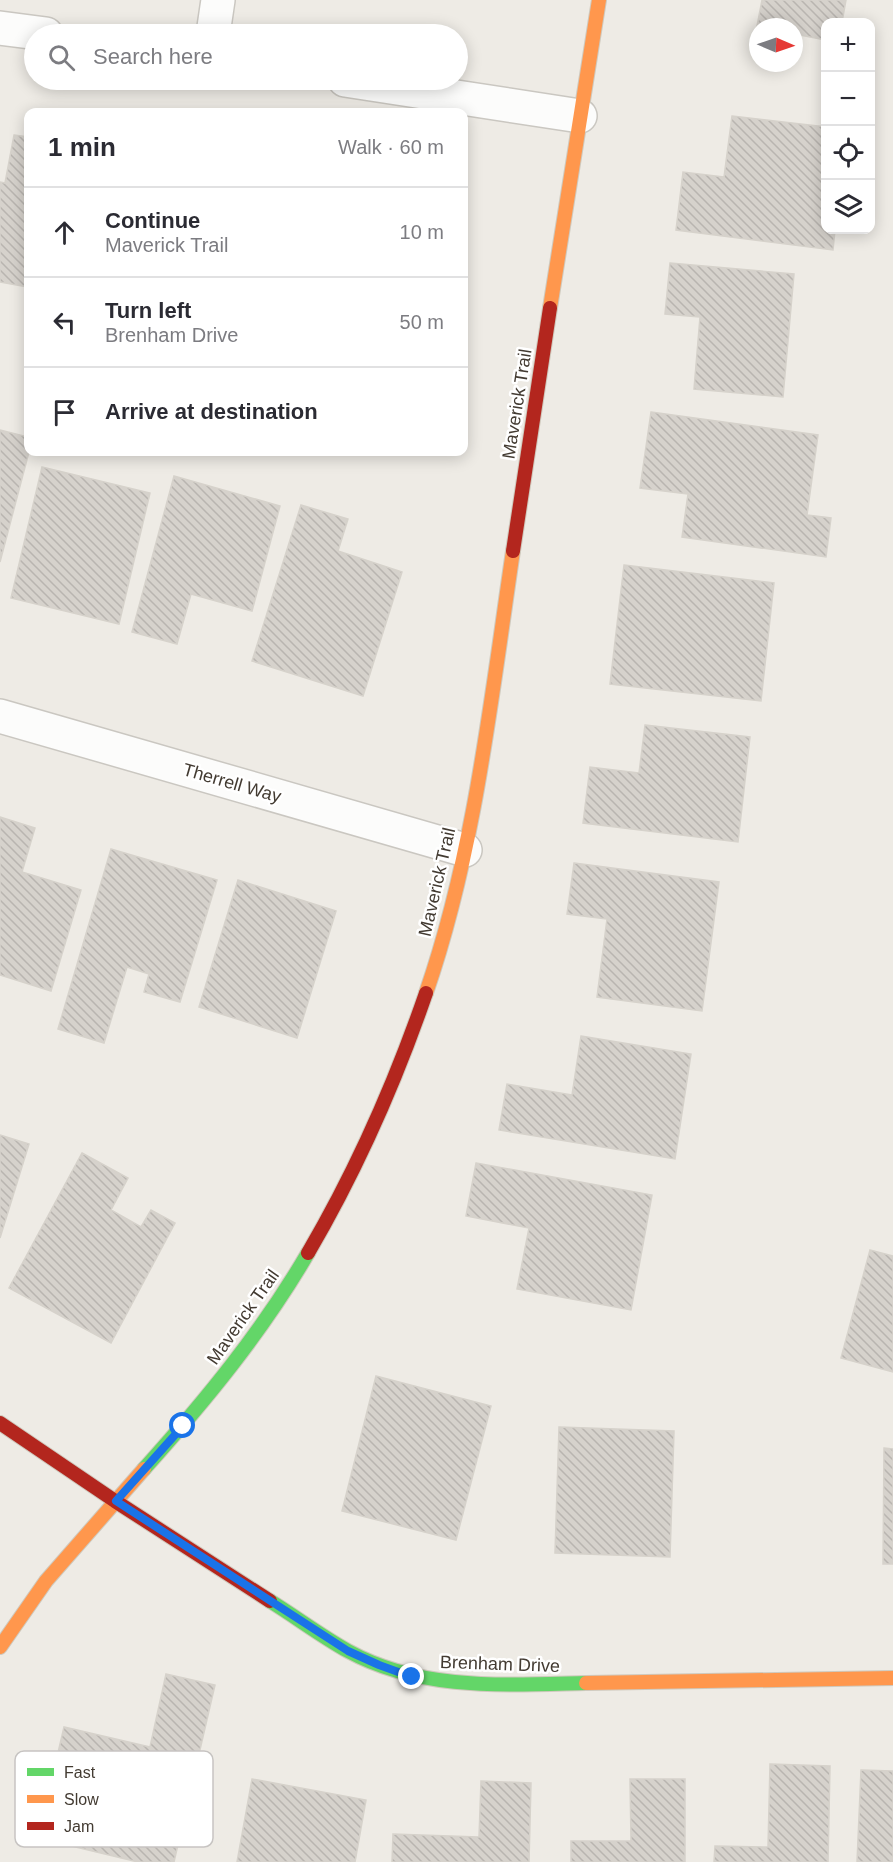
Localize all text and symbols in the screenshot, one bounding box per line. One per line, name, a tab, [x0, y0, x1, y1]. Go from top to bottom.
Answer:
north arrow	[749, 18, 803, 72]
map controls	[821, 18, 875, 234]
button: +	[821, 18, 875, 72]
search box	[24, 24, 468, 90]
icon: search	[45, 41, 78, 74]
text: Search here	[93, 44, 213, 69]
button: −	[821, 72, 875, 126]
button: locate	[821, 126, 875, 180]
text: 1 min	[48, 132, 116, 162]
text: Walk · 60 m	[338, 136, 444, 158]
button: layers	[821, 180, 875, 234]
text: Continue	[105, 208, 200, 233]
icon: ahead	[48, 216, 81, 249]
text: 10 m	[400, 221, 444, 243]
text: Maverick Trail	[105, 234, 228, 256]
text: Turn left	[105, 298, 191, 323]
icon: left	[48, 306, 81, 339]
text: 50 m	[400, 311, 444, 333]
text: Brenham Drive	[105, 324, 238, 346]
street label: Maverick Trail	[498, 348, 536, 460]
icon: arrive	[48, 396, 81, 429]
text: Arrive at destination	[105, 399, 318, 424]
street label: Therrell Way	[181, 759, 283, 807]
street label: Maverick Trail	[415, 826, 459, 938]
street label: Maverick Trail	[203, 1266, 283, 1368]
route start	[169, 1412, 195, 1438]
street label: Brenham Drive	[440, 1652, 560, 1676]
route end	[398, 1663, 424, 1689]
legend	[15, 1751, 213, 1847]
text: Fast	[64, 1764, 96, 1781]
text: Slow	[64, 1791, 99, 1808]
text: Jam	[64, 1818, 94, 1835]

